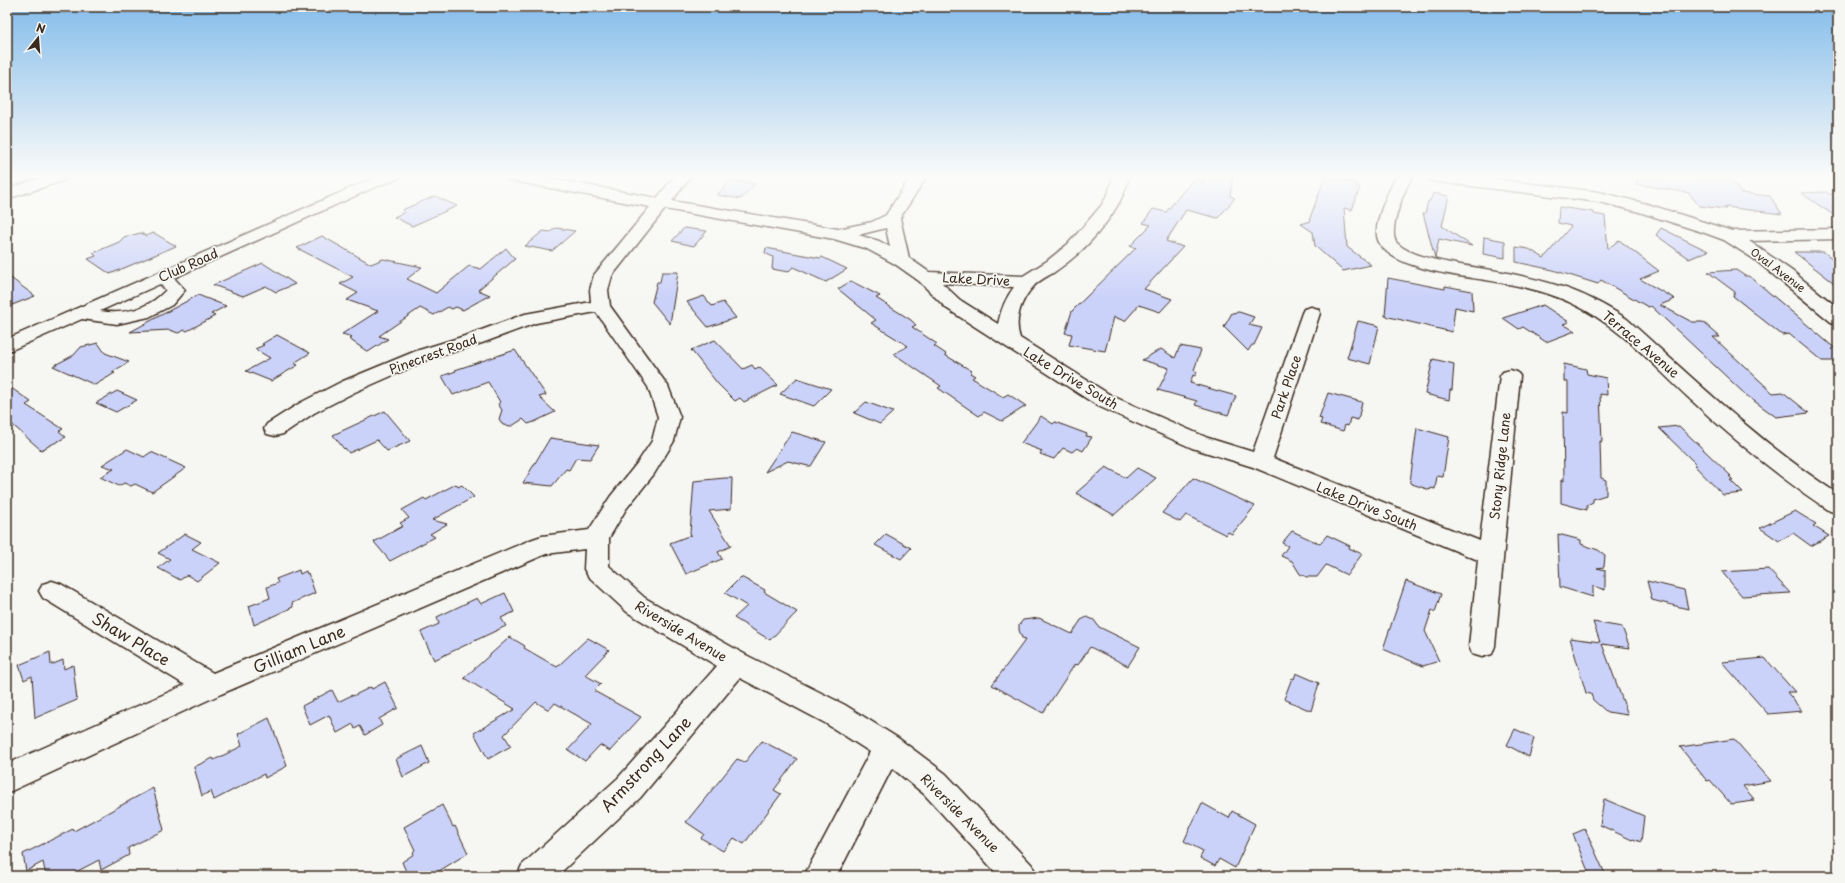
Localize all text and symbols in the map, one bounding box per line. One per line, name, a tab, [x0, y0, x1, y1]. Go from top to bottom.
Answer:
north arrow	[18, 18, 58, 58]
text: N	[34, 19, 48, 37]
street label: Club Road	[155, 243, 221, 286]
street label: Oval Avenue	[1747, 243, 1809, 296]
street label: Lake Drive	[942, 267, 1010, 290]
street label: Terrace Avenue	[1599, 306, 1684, 381]
street label: Pinecrest Road	[386, 329, 480, 378]
street label: Lake Drive South	[1020, 342, 1122, 413]
street label: Park Place	[1266, 352, 1305, 421]
street label: Stony Ridge Lane	[1484, 411, 1515, 521]
street label: Lake Drive South	[1314, 477, 1421, 535]
street label: Riverside Avenue	[632, 596, 731, 666]
street label: Shaw Place	[88, 605, 175, 671]
street label: Gilliam Lane	[249, 618, 348, 678]
street label: Armstrong Lane	[594, 710, 696, 817]
street label: Riverside Avenue	[917, 769, 1004, 856]

